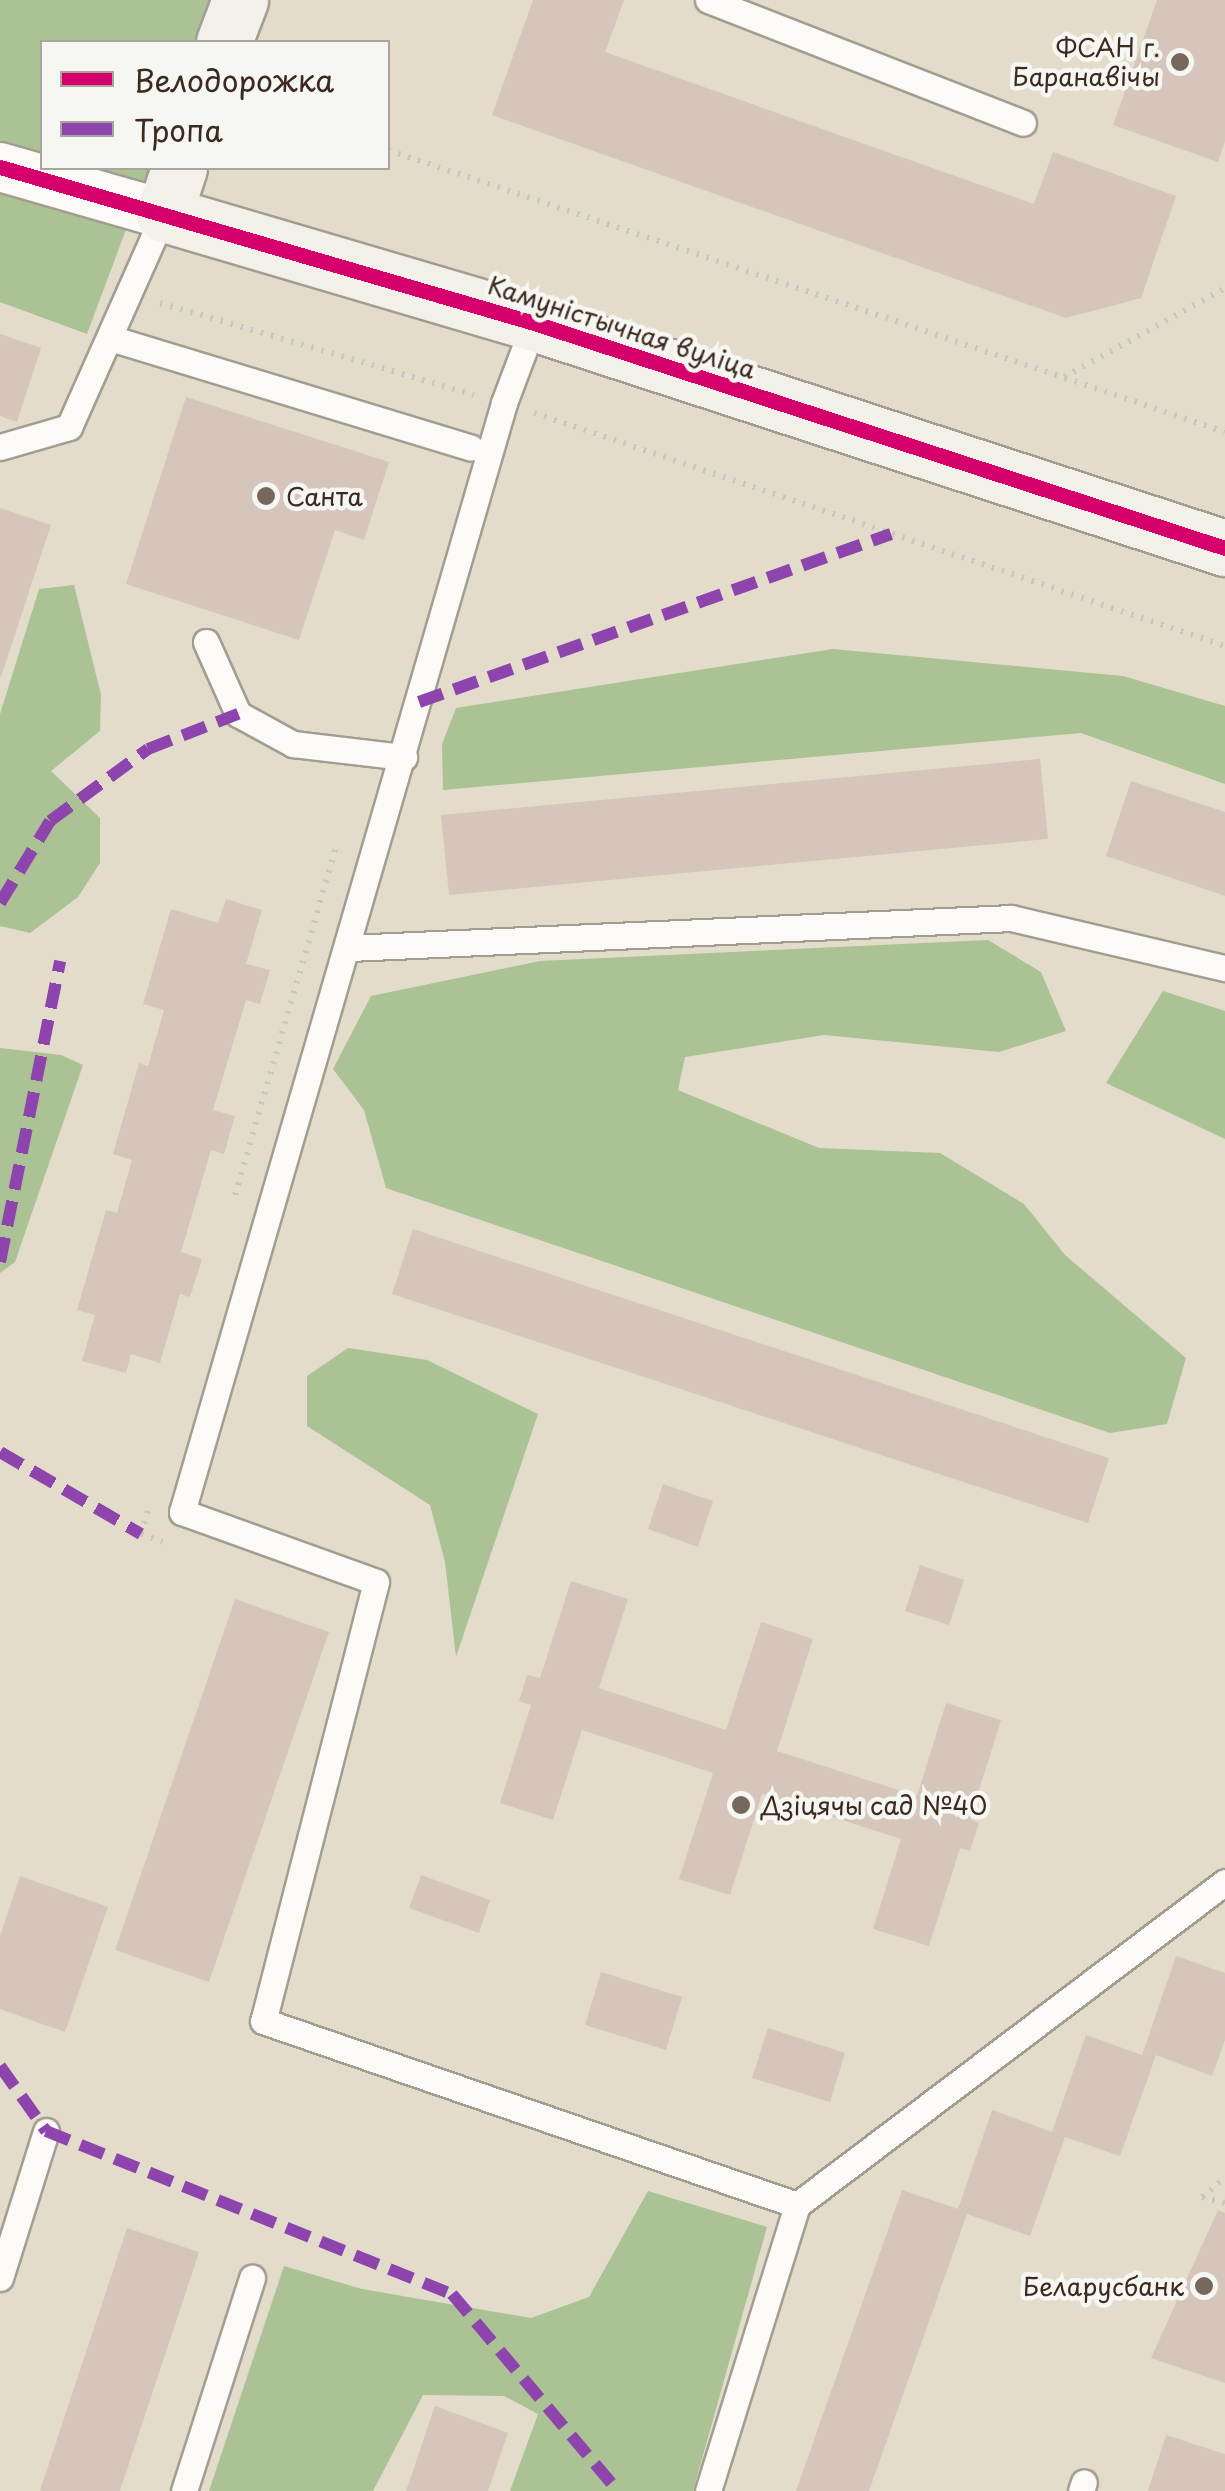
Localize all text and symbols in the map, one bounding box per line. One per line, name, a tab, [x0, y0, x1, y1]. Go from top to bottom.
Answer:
place label: ФСАН г. Баранавічы	[1012, 33, 1160, 92]
legend	[40, 40, 390, 170]
marker: ФСАН г. Баранавічы	[1169, 51, 1191, 73]
text: Велодорожка	[134, 57, 334, 102]
text: Тропа	[134, 107, 223, 152]
street label: Камуністычная вуліца	[484, 269, 760, 385]
place label: Санта	[286, 481, 363, 511]
marker: Санта	[255, 485, 277, 507]
place label: Дзіцячы сад №40	[761, 1790, 988, 1820]
marker: Дзіцячы сад №40	[730, 1794, 752, 1816]
place label: Беларусбанк	[1023, 2271, 1184, 2301]
marker: Беларусбанк	[1193, 2275, 1215, 2297]

